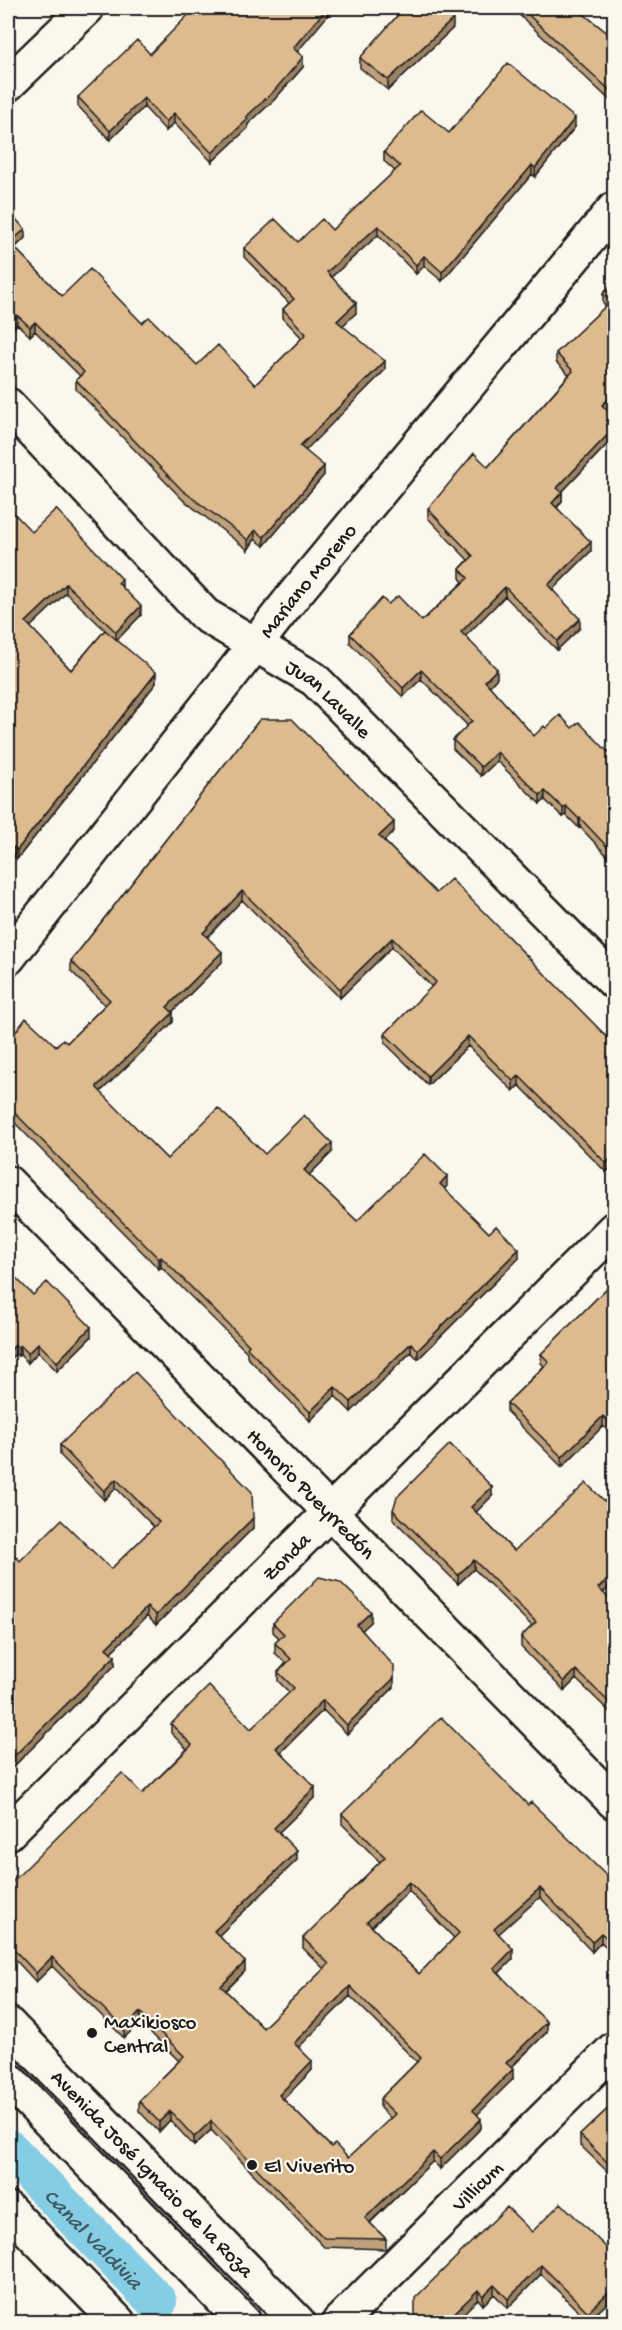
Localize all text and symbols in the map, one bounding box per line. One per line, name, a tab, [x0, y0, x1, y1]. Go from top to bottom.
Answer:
street label: Mariano Moreno	[256, 520, 364, 645]
street label: Juan Lavalle	[280, 656, 376, 746]
street label: Honorio Pueyrredón	[240, 1425, 379, 1566]
street label: Zonda	[259, 1528, 319, 1588]
place label: Maxikiosco Central	[104, 2012, 197, 2061]
marker: Maxikiosco Central	[85, 2026, 99, 2040]
street label: Avenida José Ignacio de la Roza	[44, 2066, 258, 2286]
place label: El Viverito	[264, 2156, 355, 2181]
street label: Villicum	[448, 2157, 510, 2219]
marker: El Viverito	[245, 2158, 259, 2172]
water label: Canal Valdivia	[37, 2185, 148, 2298]

